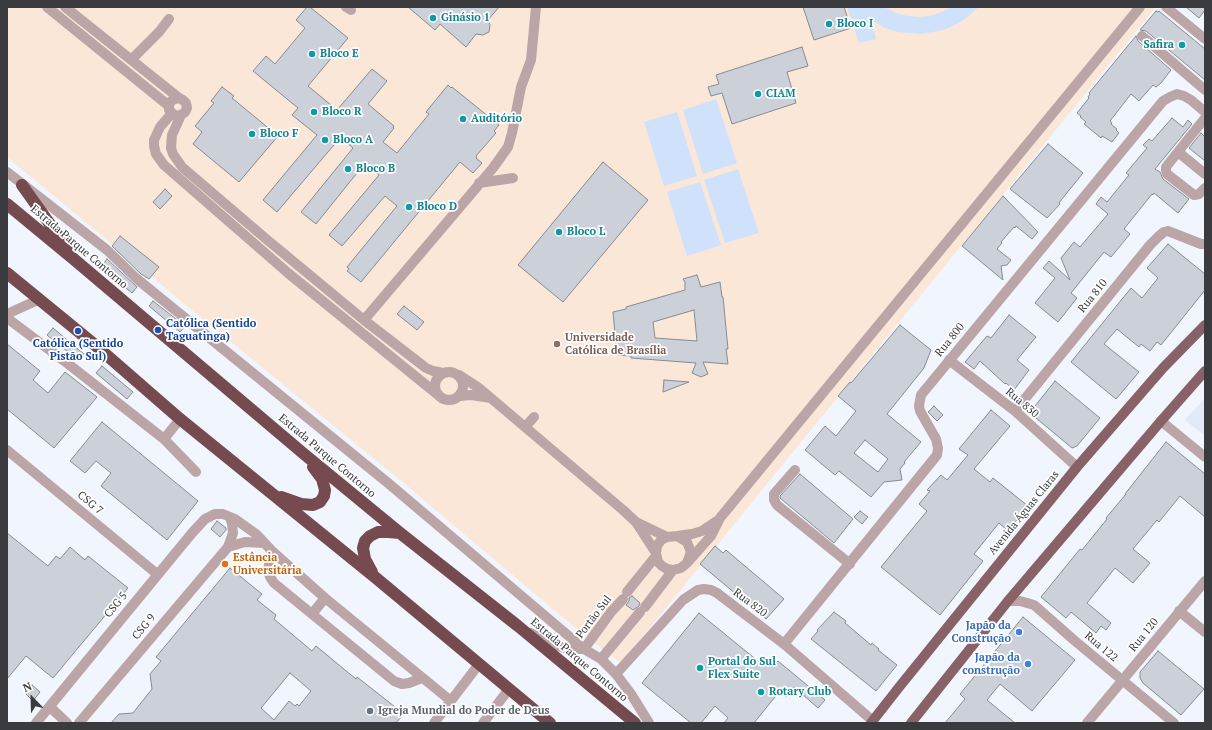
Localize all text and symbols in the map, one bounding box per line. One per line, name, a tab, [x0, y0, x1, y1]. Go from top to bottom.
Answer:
place label: Ginásio 1	[441, 11, 490, 25]
marker: Ginásio 1	[428, 13, 438, 23]
place label: Bloco I	[837, 17, 873, 31]
marker: Bloco I	[824, 19, 834, 29]
place label: Safira	[1144, 38, 1174, 52]
marker: Safira	[1177, 40, 1187, 50]
place label: Bloco E	[320, 47, 359, 61]
marker: Bloco E	[307, 49, 317, 59]
place label: CIAM	[766, 87, 796, 101]
marker: CIAM	[753, 89, 763, 99]
place label: Bloco R	[322, 105, 362, 119]
marker: Bloco R	[309, 107, 319, 117]
place label: Auditório	[471, 112, 522, 126]
marker: Auditório	[458, 114, 468, 124]
place label: Bloco F	[260, 127, 298, 141]
marker: Bloco F	[247, 129, 257, 139]
place label: Bloco A	[333, 133, 373, 147]
marker: Bloco A	[320, 135, 330, 145]
place label: Bloco B	[356, 162, 395, 176]
marker: Bloco B	[343, 164, 353, 174]
place label: Bloco D	[417, 200, 457, 214]
marker: Bloco D	[404, 202, 414, 212]
street label: Estrada Parque Contorno	[28, 203, 130, 291]
place label: Bloco L	[567, 225, 605, 239]
marker: Bloco L	[554, 227, 564, 237]
street label: Rua 810	[1076, 277, 1110, 315]
place label: Católica (Sentido Taguatinga)	[166, 317, 256, 343]
street label: Rua 800	[933, 321, 967, 359]
marker: Católica (Sentido Taguatinga)	[153, 325, 163, 335]
marker: Católica (Sentido Pistão Sul)	[73, 326, 83, 336]
place label: Universidade Católica de Brasília	[565, 331, 666, 357]
place label: Católica (Sentido Pistão Sul)	[33, 337, 123, 363]
marker: Universidade Católica de Brasília	[552, 339, 562, 349]
street label: Rua 830	[1003, 385, 1041, 421]
street label: Estrada Parque Contorno	[276, 412, 378, 500]
street label: Avenida Águas Claras	[986, 468, 1062, 558]
street label: CSG 7	[75, 489, 105, 517]
place label: Estância Universitária	[233, 551, 302, 577]
marker: Estância Universitária	[220, 559, 230, 569]
street label: Rua 820	[730, 586, 770, 620]
street label: CSG 5	[102, 590, 130, 620]
street label: Portão Sul	[574, 593, 614, 641]
street label: CSG 9	[130, 612, 158, 642]
street label: Estrada Parque Contorno	[528, 616, 630, 704]
street label: Rua 120	[1127, 616, 1161, 654]
place label: Japão da Construção	[952, 619, 1011, 645]
marker: Japão da Construção	[1014, 627, 1024, 637]
street label: Rua 122	[1082, 629, 1120, 665]
place label: Japão da construção	[962, 651, 1020, 677]
place label: Portal do Sul Flex Suite	[708, 655, 776, 681]
marker: Japão da construção	[1023, 659, 1033, 669]
marker: Portal do Sul Flex Suite	[695, 663, 705, 673]
north arrow	[12, 678, 52, 718]
text: N	[21, 679, 34, 695]
place label: Rotary Club	[769, 685, 831, 699]
marker: Rotary Club	[756, 687, 766, 697]
place label: Igreja Mundial do Poder de Deus	[378, 704, 550, 718]
marker: Igreja Mundial do Poder de Deus	[365, 706, 375, 716]

